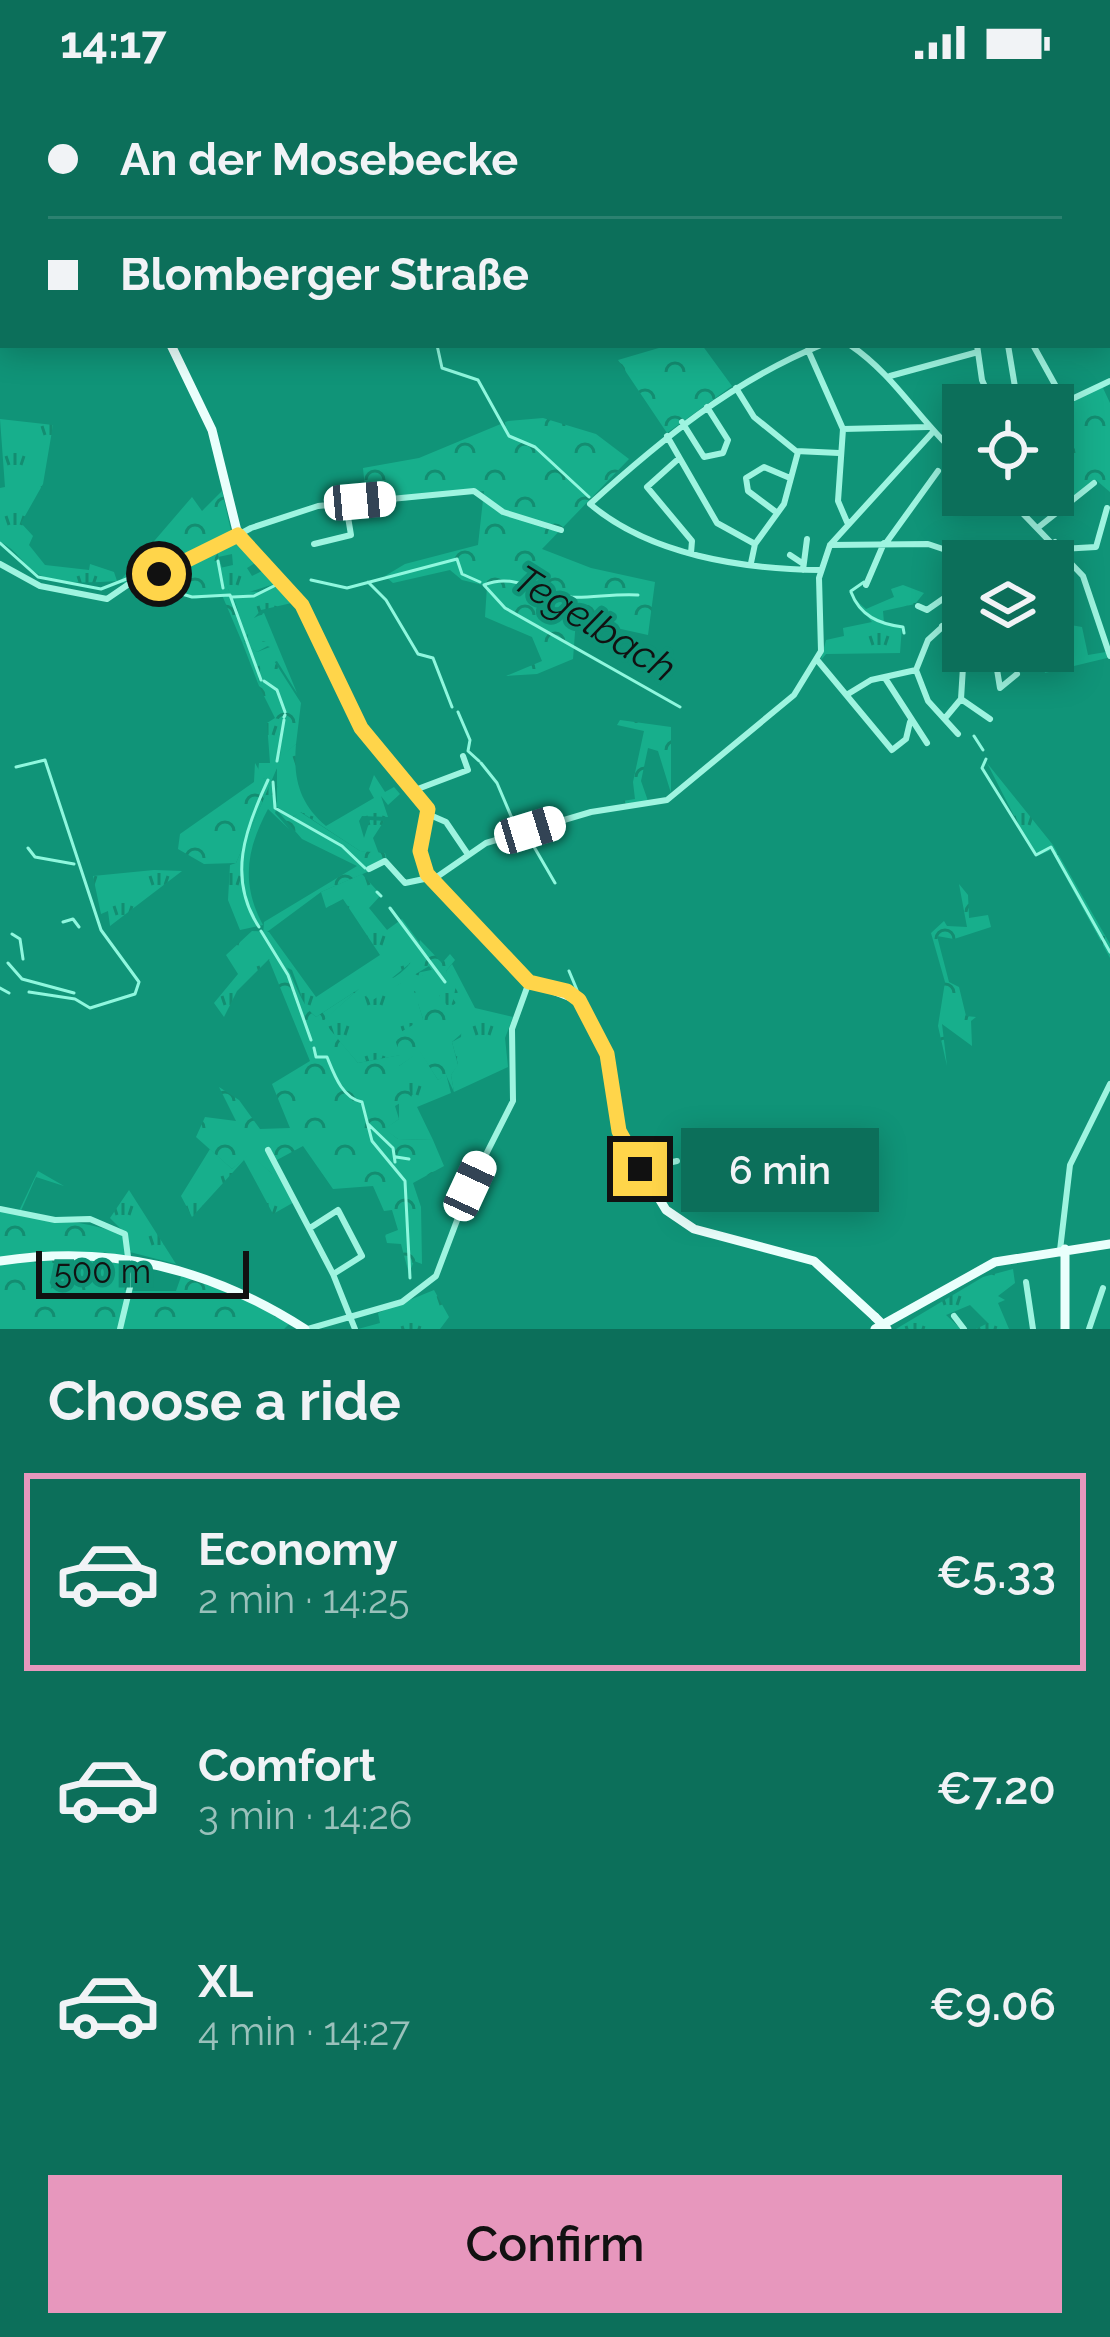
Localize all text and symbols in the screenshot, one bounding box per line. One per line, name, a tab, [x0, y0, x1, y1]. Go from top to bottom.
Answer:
text: 14:17	[60, 16, 167, 69]
text: An der Mosebecke	[120, 133, 518, 186]
text: Blomberger Straße	[120, 248, 529, 301]
map controls	[942, 384, 1074, 672]
button: locate	[942, 384, 1074, 516]
car	[323, 480, 397, 522]
button: layers	[942, 540, 1074, 672]
route start	[132, 547, 186, 601]
water label: Tegelbach	[505, 555, 685, 691]
car	[490, 802, 570, 858]
callout: 6 min	[682, 1127, 880, 1211]
route end	[613, 1142, 667, 1196]
car	[438, 1146, 502, 1226]
text: 6 min	[729, 1147, 831, 1193]
scale bar	[36, 1245, 249, 1298]
text: 500 m	[54, 1252, 151, 1291]
text: Choose a ride	[48, 1369, 401, 1433]
icon: car	[54, 1518, 162, 1626]
text: Economy	[198, 1523, 398, 1576]
text: €5.33	[936, 1546, 1056, 1599]
text: 2 min · 14:25	[198, 1576, 410, 1622]
icon: car	[54, 1734, 162, 1842]
text: Comfort	[198, 1739, 376, 1792]
text: €7.20	[936, 1762, 1056, 1815]
text: 3 min · 14:26	[198, 1792, 412, 1838]
icon: car	[54, 1950, 162, 2058]
text: XL	[198, 1955, 253, 2008]
text: €9.06	[929, 1978, 1056, 2031]
text: 4 min · 14:27	[198, 2008, 410, 2054]
button: Confirm	[48, 2175, 1062, 2313]

